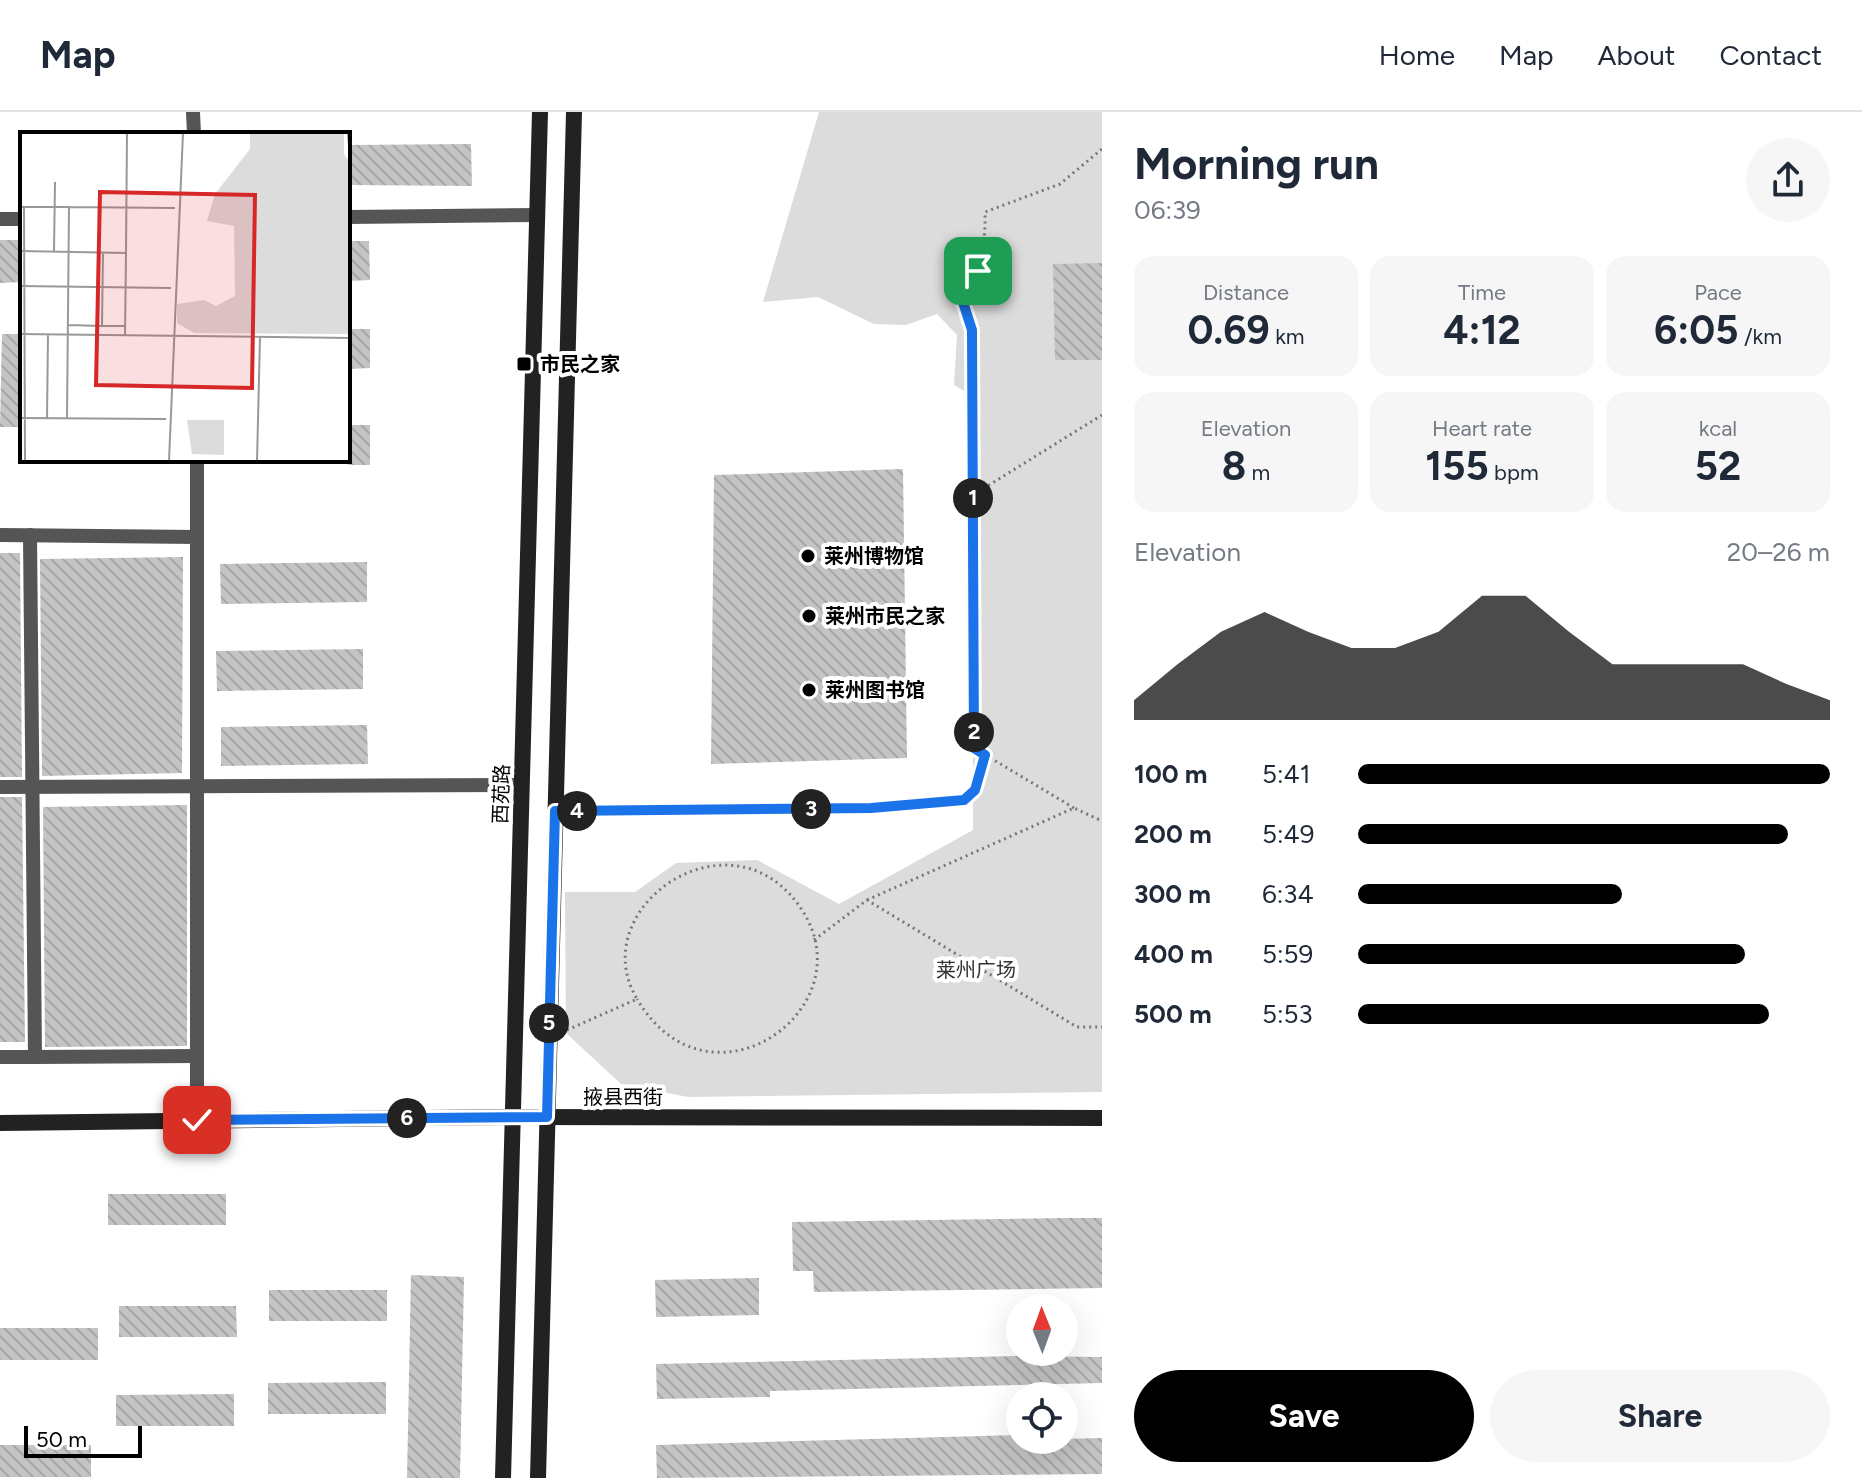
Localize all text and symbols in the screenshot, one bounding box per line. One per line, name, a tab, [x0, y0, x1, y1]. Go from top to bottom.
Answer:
text: Map	[40, 32, 116, 78]
text: Home	[1379, 38, 1455, 72]
text: Map	[1499, 38, 1554, 72]
text: About	[1598, 38, 1675, 72]
text: Contact	[1719, 38, 1822, 72]
inset map	[20, 132, 350, 462]
text: Morning run	[1134, 137, 1379, 190]
button: share	[1746, 138, 1830, 222]
text: 06:39	[1134, 194, 1201, 226]
pin	[944, 237, 1012, 305]
icon: arrive	[956, 249, 1000, 293]
text: Distance	[1203, 279, 1289, 306]
text: Time	[1458, 279, 1506, 306]
text: Pace	[1694, 279, 1742, 306]
text: 0.69	[1187, 306, 1270, 354]
text: 4:12	[1443, 306, 1521, 354]
text: 6:05	[1654, 306, 1739, 354]
text: km	[1270, 323, 1305, 350]
text: /km	[1739, 323, 1782, 350]
place label: 市民之家	[540, 352, 620, 376]
marker: 市民之家	[515, 355, 533, 373]
text: Elevation	[1201, 415, 1291, 442]
text: Heart rate	[1432, 415, 1532, 442]
text: kcal	[1699, 415, 1737, 442]
text: 8	[1222, 442, 1246, 490]
text: 155	[1425, 442, 1489, 490]
text: 52	[1695, 442, 1741, 490]
text: m	[1246, 459, 1270, 486]
text: bpm	[1489, 459, 1539, 486]
pin: 1	[953, 478, 993, 518]
text: 1	[968, 484, 978, 511]
text: Elevation	[1134, 536, 1241, 568]
text: 20–26 m	[1727, 536, 1830, 568]
place label: 莱州博物馆	[824, 544, 924, 568]
marker: 莱州博物馆	[799, 547, 817, 565]
place label: 莱州市民之家	[825, 604, 945, 628]
marker: 莱州市民之家	[800, 607, 818, 625]
place label: 莱州图书馆	[825, 678, 925, 702]
marker: 莱州图书馆	[800, 681, 818, 699]
pin: 2	[954, 712, 994, 752]
text: 2	[968, 718, 980, 745]
text: 100 m	[1134, 758, 1208, 790]
text: 5:41	[1262, 758, 1310, 790]
street label: 西苑路	[488, 764, 514, 824]
pin: 3	[791, 789, 831, 829]
pin: 4	[557, 791, 597, 831]
text: 3	[805, 795, 817, 822]
text: 4	[570, 797, 584, 824]
text: 200 m	[1134, 818, 1212, 850]
text: 5:49	[1262, 818, 1314, 850]
text: 300 m	[1134, 878, 1211, 910]
text: 6:34	[1262, 878, 1314, 910]
text: 400 m	[1134, 938, 1213, 970]
text: 5:59	[1262, 938, 1313, 970]
park label: 莱州广场	[936, 958, 1016, 982]
text: 500 m	[1134, 998, 1212, 1030]
text: 5:53	[1262, 998, 1313, 1030]
pin: 5	[529, 1003, 569, 1043]
text: 5	[543, 1009, 555, 1036]
street label: 掖县西街	[583, 1085, 663, 1109]
pin	[163, 1086, 231, 1154]
icon: check	[175, 1098, 219, 1142]
pin: 6	[387, 1098, 427, 1138]
text: 6	[401, 1104, 413, 1131]
north arrow	[1006, 1294, 1078, 1366]
map controls	[1006, 1294, 1078, 1454]
button: Save	[1134, 1370, 1474, 1462]
button: Share	[1490, 1370, 1830, 1462]
button: locate	[1006, 1382, 1078, 1454]
scale bar	[24, 1422, 142, 1458]
text: 50 m	[36, 1426, 87, 1453]

